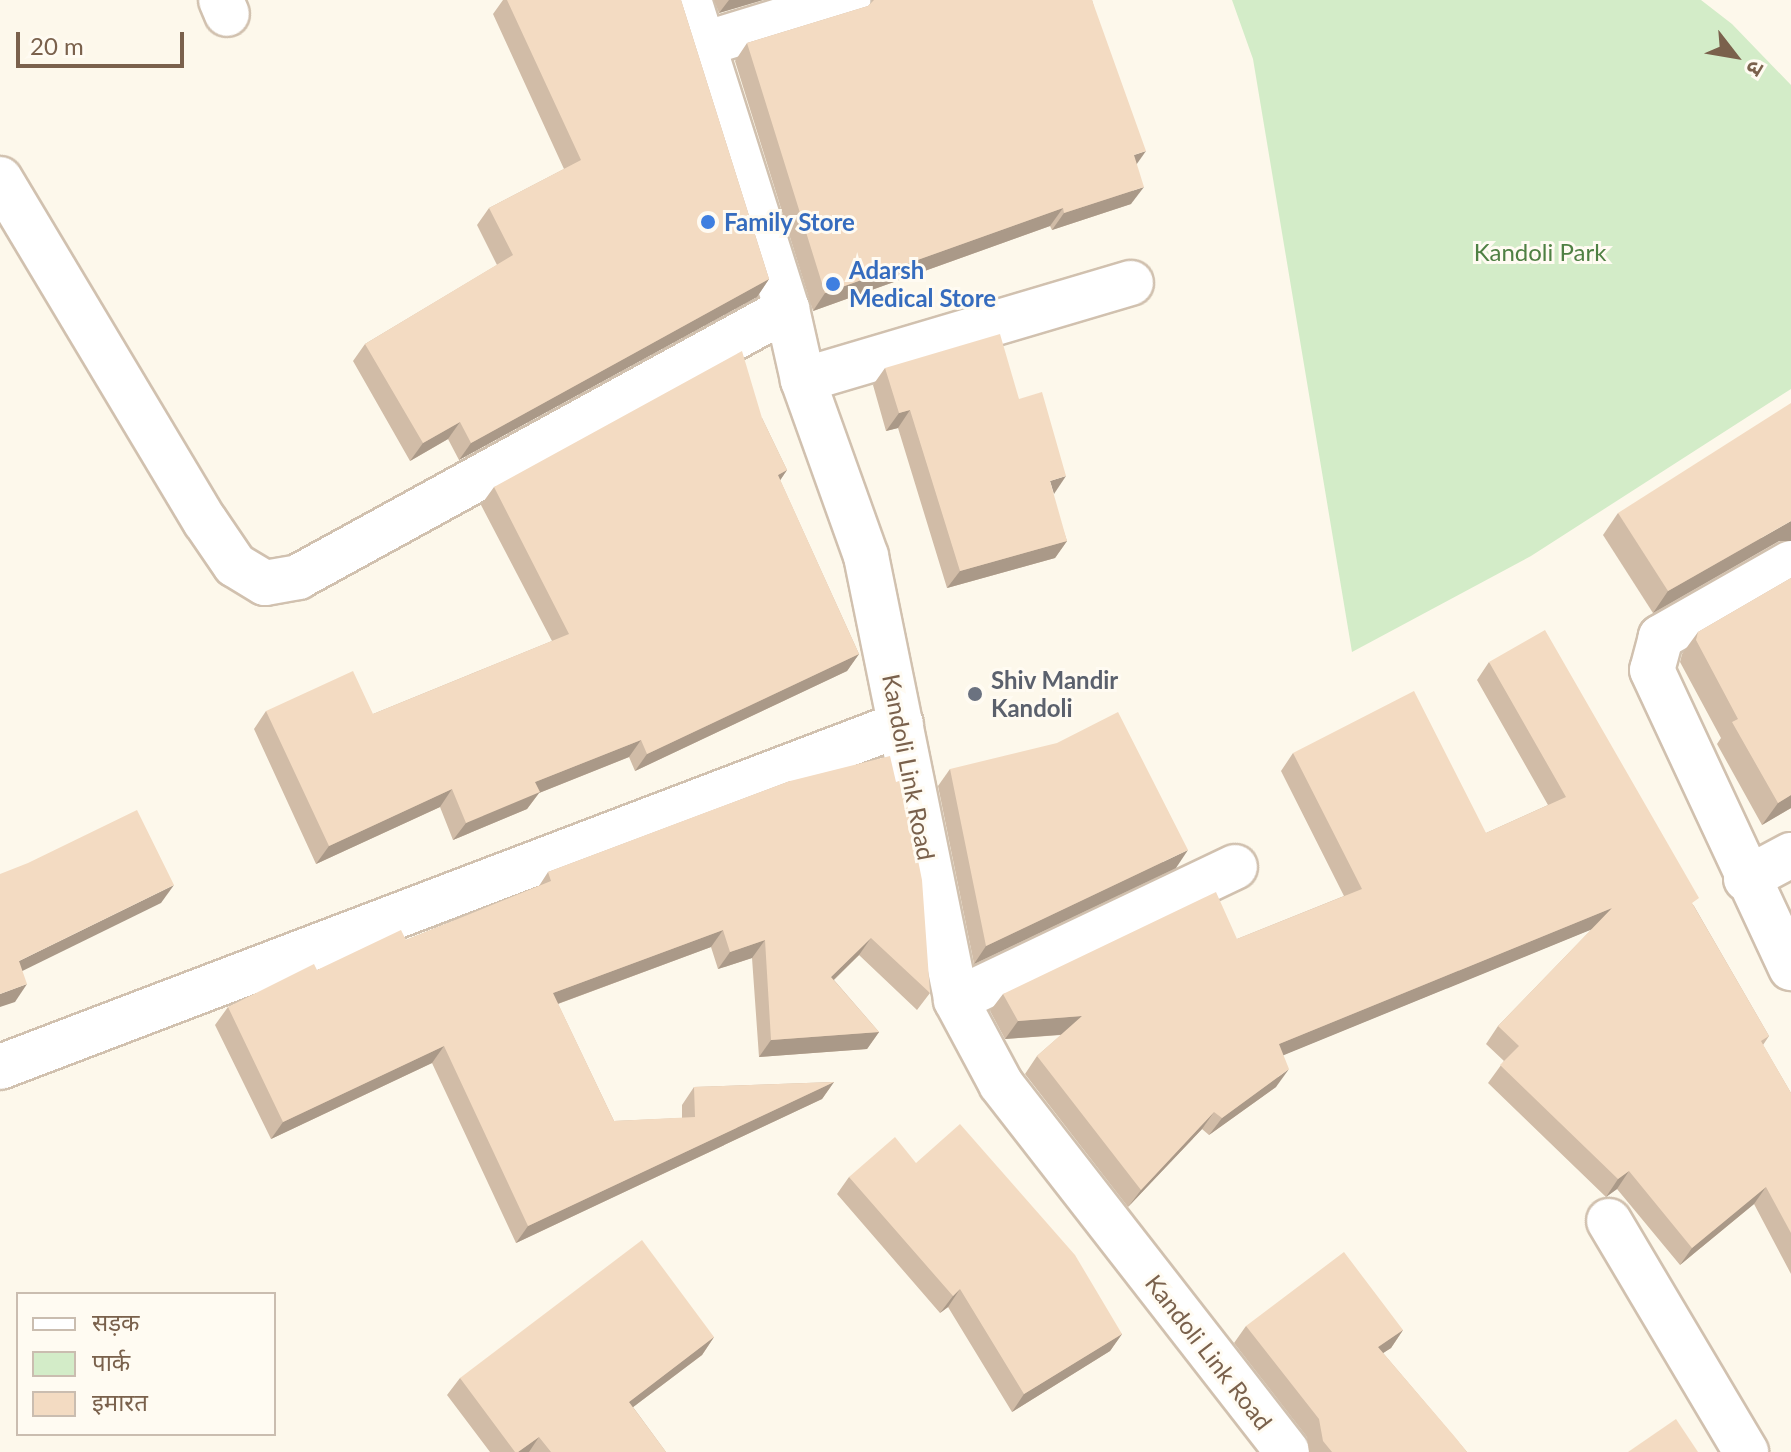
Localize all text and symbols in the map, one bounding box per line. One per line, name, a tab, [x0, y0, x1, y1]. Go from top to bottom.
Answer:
scale bar	[20, 16, 188, 66]
north arrow	[1695, 16, 1775, 96]
text: 20 m	[30, 31, 84, 60]
text: उ	[1741, 56, 1771, 81]
place label: Family Store	[724, 208, 855, 236]
marker: Family Store	[699, 213, 717, 231]
park label: Kandoli Park	[1474, 238, 1606, 266]
place label: Adarsh Medical Store	[849, 256, 996, 312]
marker: Adarsh Medical Store	[824, 275, 842, 293]
place label: Shiv Mandir Kandoli	[991, 666, 1119, 722]
street label: Kandoli Link Road	[877, 672, 941, 862]
marker: Shiv Mandir Kandoli	[966, 685, 984, 703]
street label: Kandoli Link Road	[1140, 1269, 1278, 1435]
legend	[16, 1292, 276, 1436]
text: सड़क	[92, 1307, 140, 1336]
text: पार्क	[92, 1347, 130, 1376]
text: इमारत	[92, 1387, 148, 1416]

